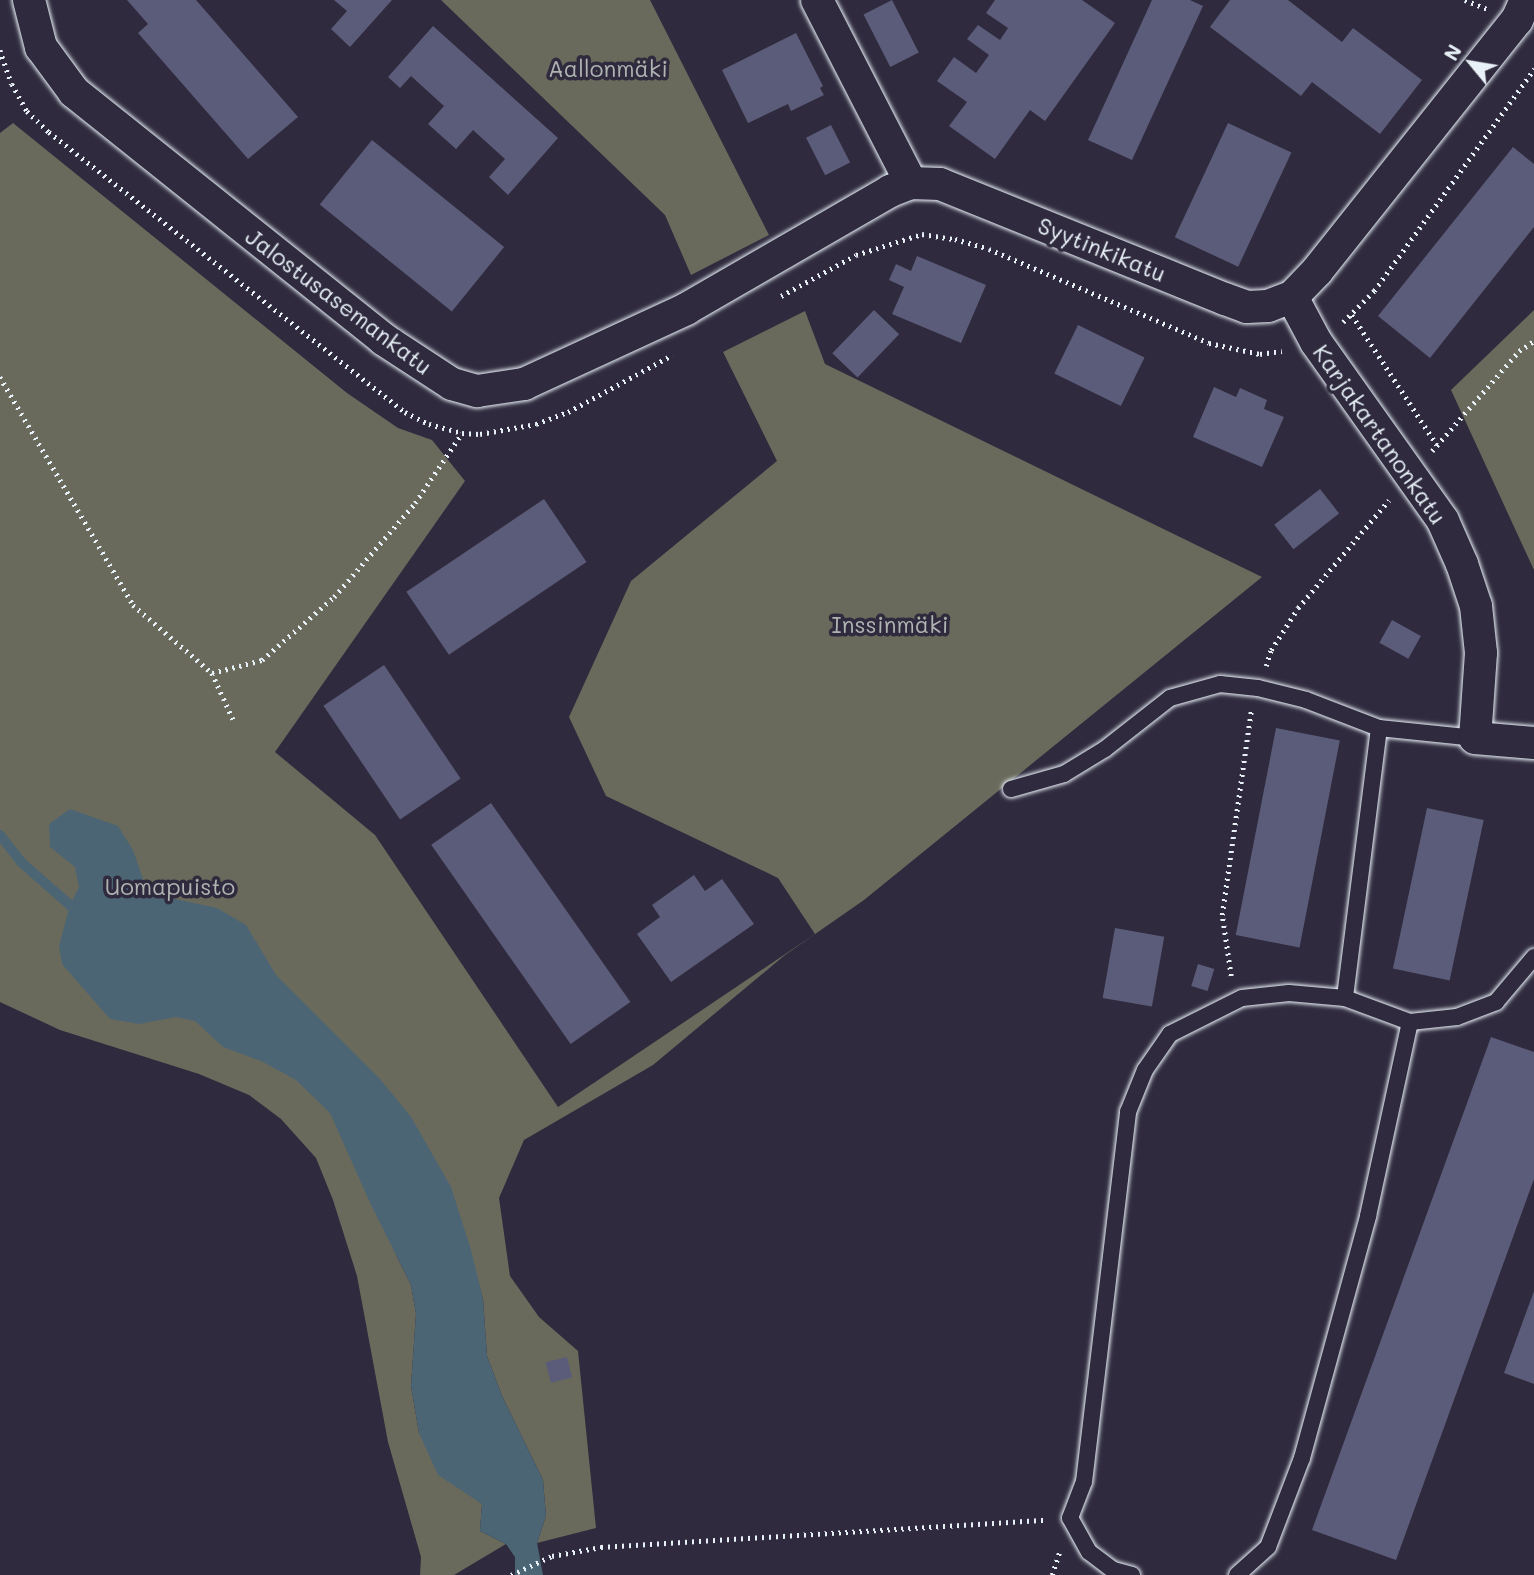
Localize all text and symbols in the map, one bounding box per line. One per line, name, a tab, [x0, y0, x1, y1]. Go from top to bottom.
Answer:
north arrow	[1436, 28, 1506, 98]
text: N	[1438, 40, 1467, 65]
park label: Aallonmäki	[548, 54, 668, 82]
street label: Syytinkikatu	[1034, 211, 1170, 287]
street label: Jalostusasemankatu	[241, 222, 437, 380]
street label: Karjakartanonkatu	[1308, 339, 1452, 529]
park label: Inssinmäki	[832, 610, 948, 638]
park label: Uomapuisto	[105, 872, 235, 900]

